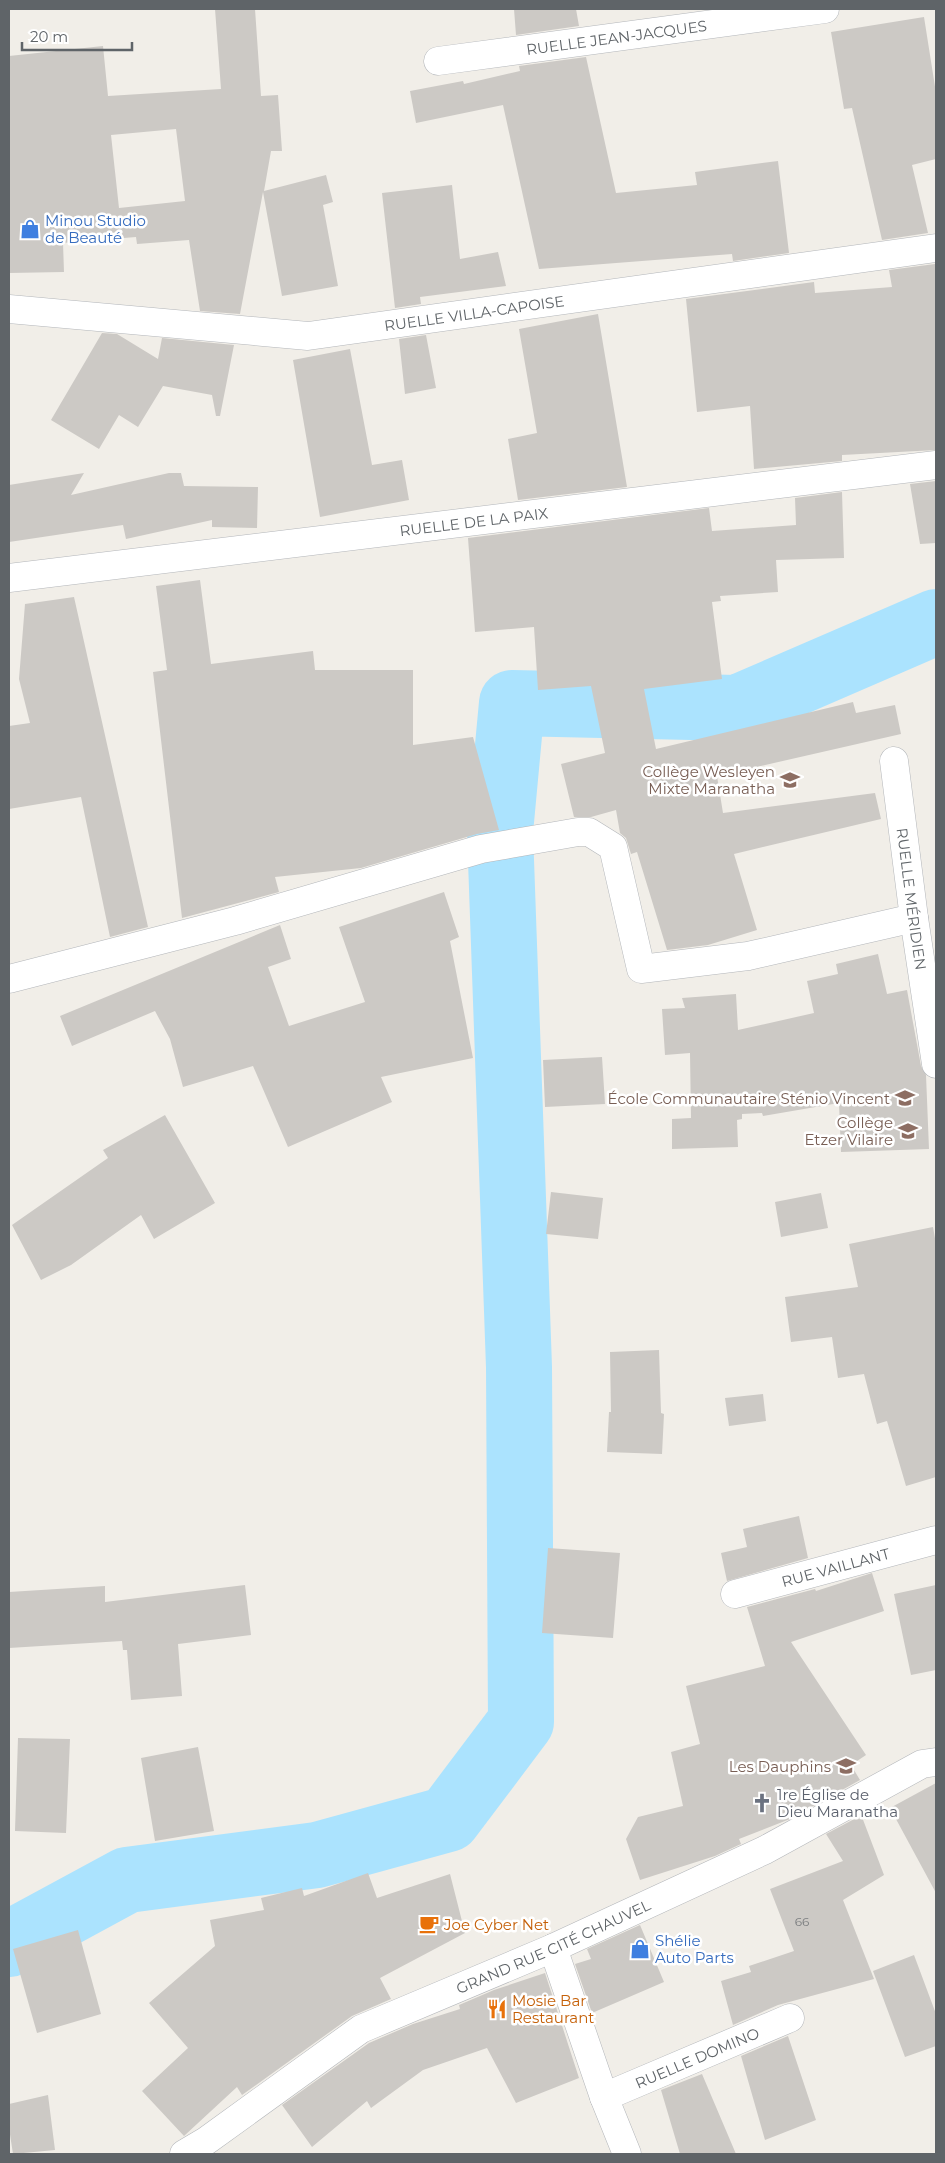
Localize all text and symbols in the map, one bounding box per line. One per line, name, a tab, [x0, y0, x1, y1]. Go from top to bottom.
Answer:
street label: RUELLE JEAN-JACQUES	[525, 15, 708, 59]
scale bar	[22, 20, 132, 52]
text: 20 m	[30, 27, 68, 46]
place label: Minou Studio de Beauté	[45, 211, 146, 247]
shop icon: Minou Studio de Beauté	[19, 218, 41, 240]
street label: RUELLE VILLA-CAPOISE	[383, 291, 565, 335]
street label: RUELLE DE LA PAIX	[398, 503, 549, 540]
place label: Collège Wesleyen Mixte Maranatha	[643, 762, 775, 798]
school or university icon: Collège Wesleyen Mixte Maranatha	[779, 769, 801, 791]
street label: RUELLE MÉRIDIEN	[893, 827, 931, 971]
school or university icon: École Communautaire Sténio Vincent	[894, 1087, 916, 1109]
place label: École Communautaire Sténio Vincent	[608, 1089, 890, 1108]
place label: Collège Etzer Vilaire	[805, 1113, 893, 1149]
school or university icon: Collège Etzer Vilaire	[897, 1120, 919, 1142]
street label: RUE VAILLANT	[779, 1543, 892, 1591]
school or university icon: Les Dauphins	[835, 1755, 857, 1777]
place label: Les Dauphins	[729, 1757, 831, 1776]
place label: 1re Église de Dieu Maranatha	[777, 1785, 898, 1821]
church icon: 1re Église de Dieu Maranatha	[751, 1792, 773, 1814]
street label: GRAND RUE CITÉ CHAUVEL	[453, 1895, 654, 1997]
cafe icon: Joe Cyber Net	[418, 1913, 440, 1935]
house number: 66	[795, 1914, 809, 1929]
place label: Joe Cyber Net	[443, 1915, 549, 1934]
place label: Shélie Auto Parts	[655, 1931, 734, 1967]
shop icon: Shélie Auto Parts	[629, 1938, 651, 1960]
place label: Mosie Bar Restaurant	[512, 1991, 594, 2027]
restaurant icon: Mosie Bar Restaurant	[486, 1998, 508, 2020]
street label: RUELLE DOMINO	[632, 2023, 762, 2092]

